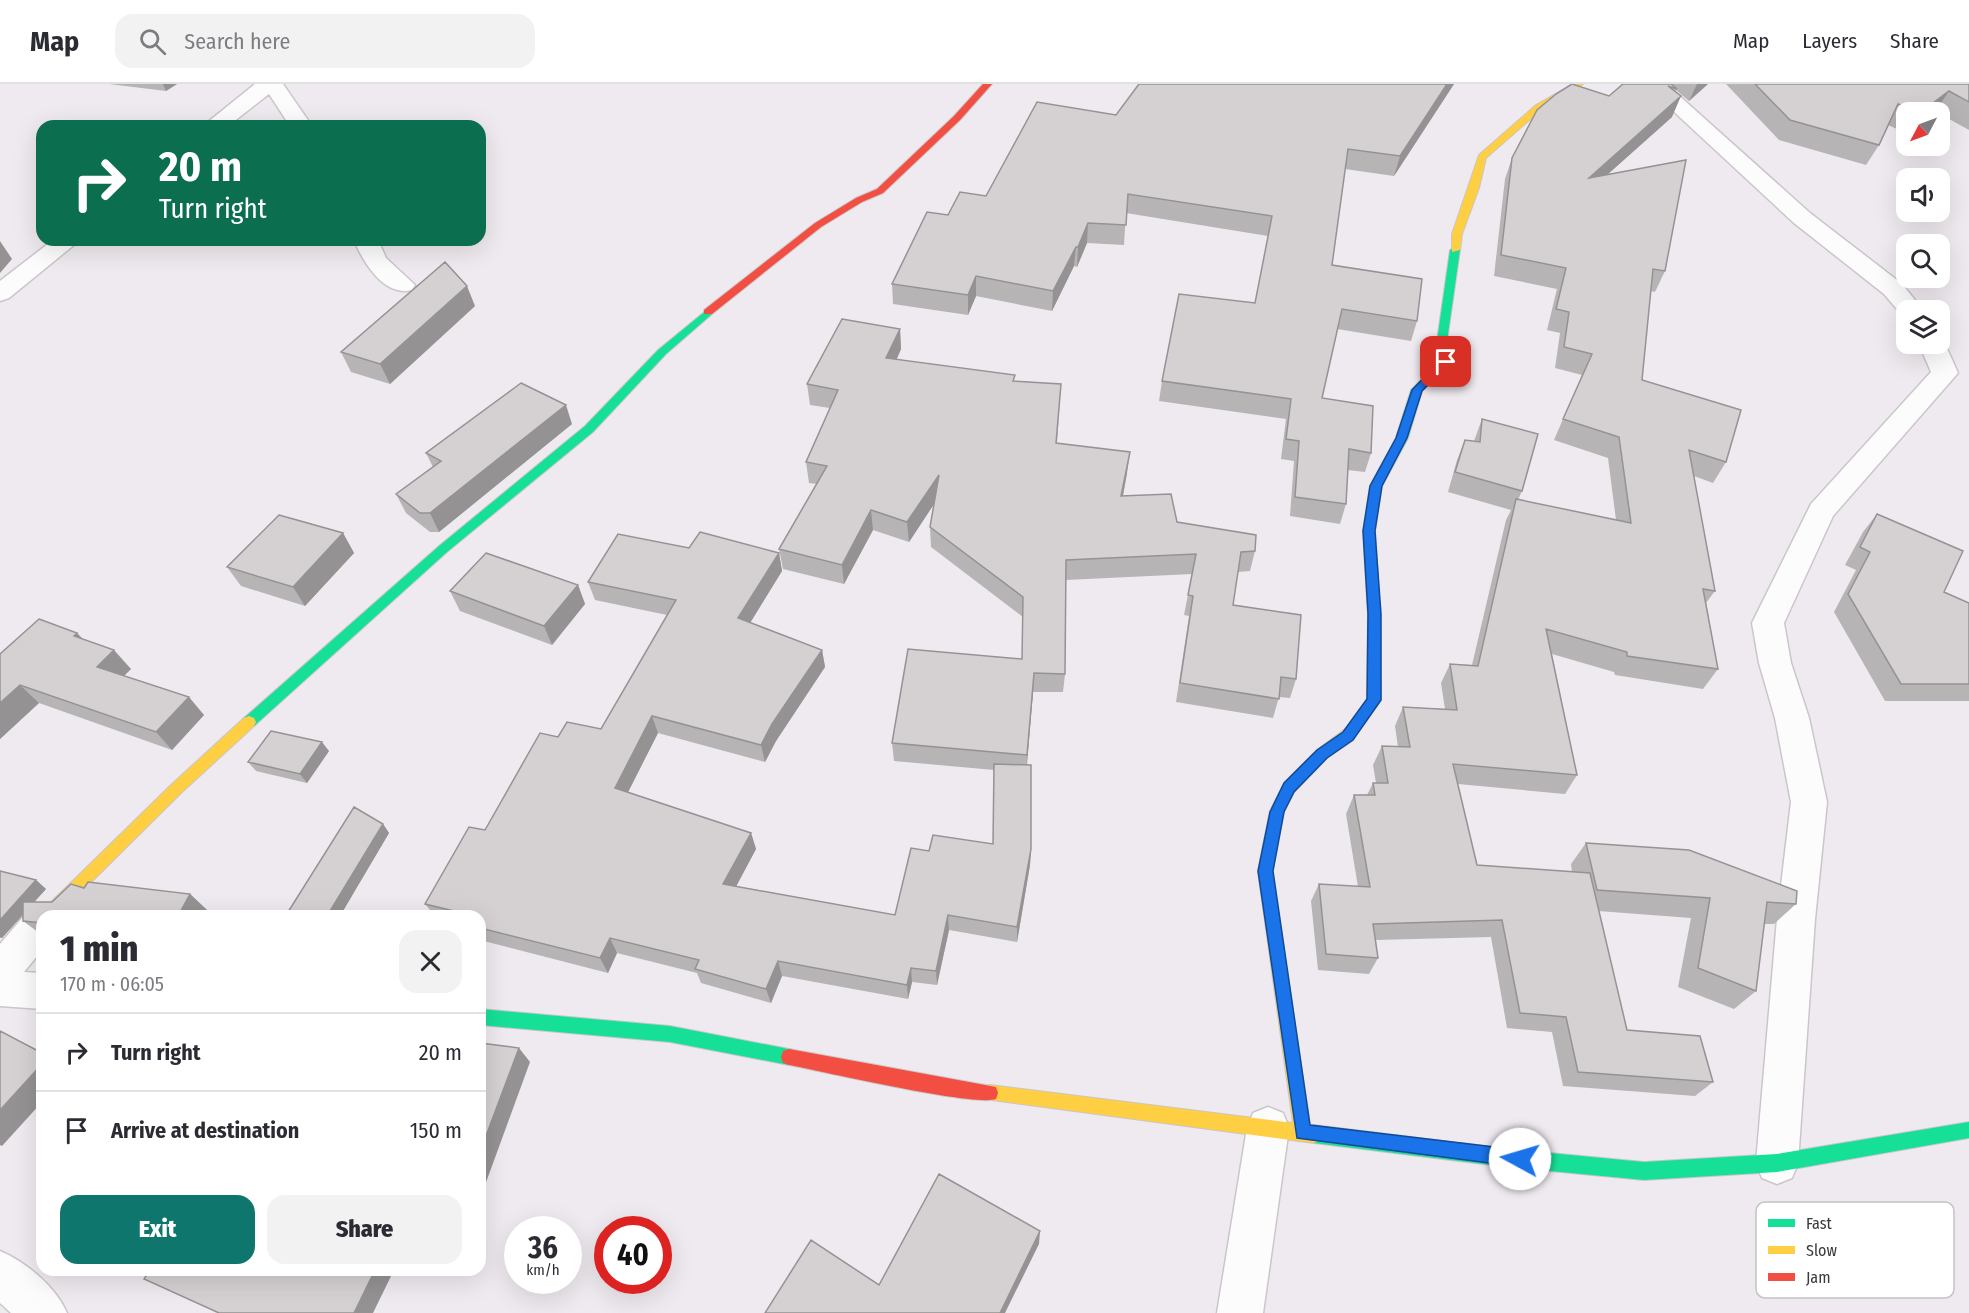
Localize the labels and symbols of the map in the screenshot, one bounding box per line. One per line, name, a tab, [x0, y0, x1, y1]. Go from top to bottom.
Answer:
north arrow	[1896, 102, 1950, 156]
pin	[1420, 336, 1471, 387]
position arrow	[1488, 1127, 1552, 1191]
legend	[1756, 1202, 1954, 1298]
text: Fast	[1806, 1214, 1833, 1233]
speed limit sign: 40	[594, 1216, 672, 1294]
text: Slow	[1806, 1241, 1837, 1260]
text: Jam	[1806, 1268, 1831, 1287]

